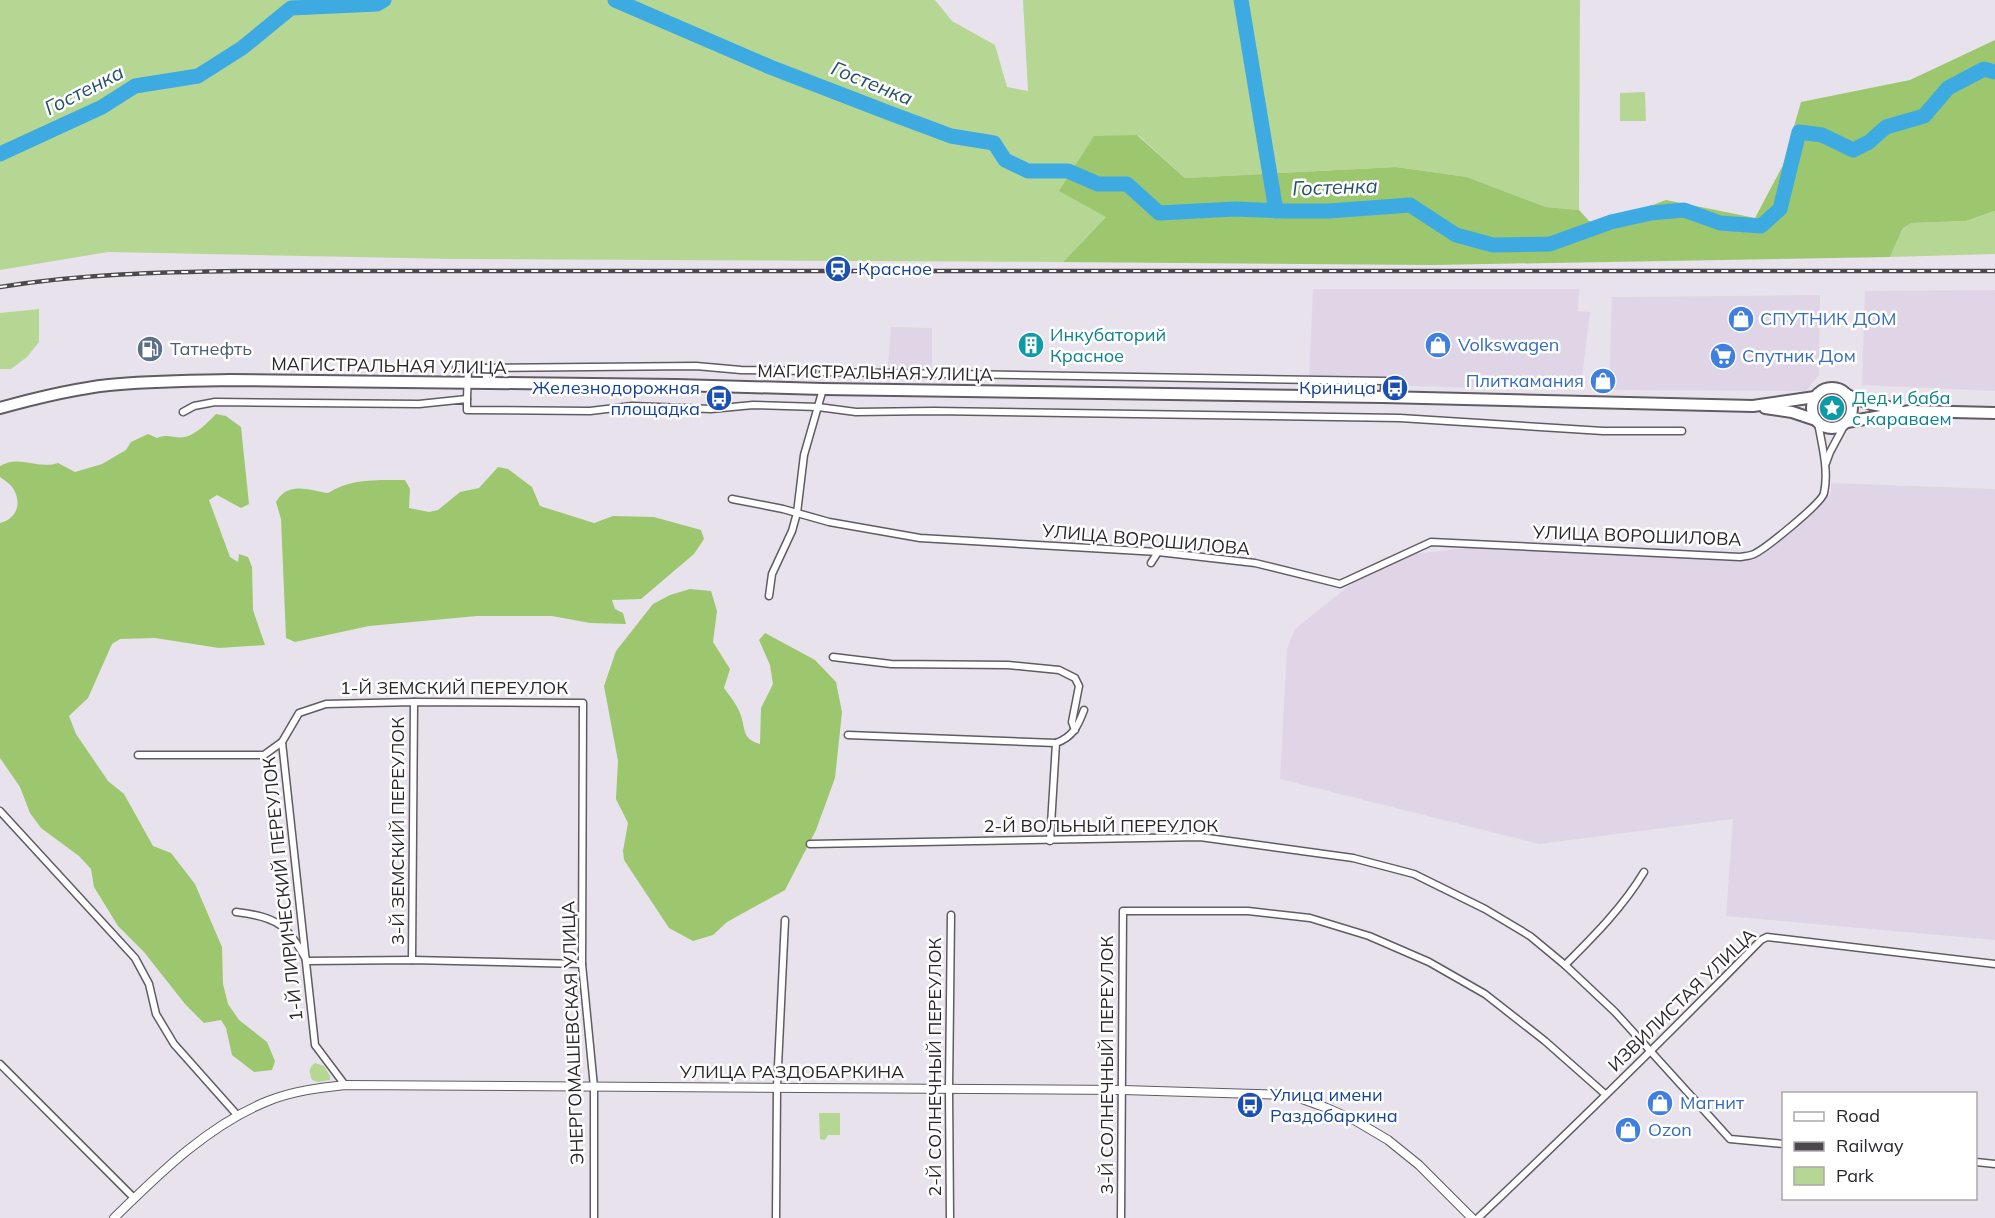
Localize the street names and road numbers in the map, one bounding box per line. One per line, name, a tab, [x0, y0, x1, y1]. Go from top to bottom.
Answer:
street label: МАГИСТРАЛЬНАЯ УЛИЦА	[271, 352, 507, 379]
street label: МАГИСТРАЛЬНАЯ УЛИЦА	[757, 359, 993, 386]
street label: УЛИЦА ВОРОШИЛОВА	[1040, 519, 1251, 560]
street label: УЛИЦА ВОРОШИЛОВА	[1531, 520, 1742, 551]
street label: 1-Й ЗЕМСКИЙ ПЕРЕУЛОК	[340, 676, 568, 699]
street label: 3-Й ЗЕМСКИЙ ПЕРЕУЛОК	[386, 717, 409, 945]
street label: 1-Й ЛИРИЧЕСКИЙ ПЕРЕУЛОК	[257, 756, 308, 1022]
street label: 2-Й ВОЛЬНЫЙ ПЕРЕУЛОК	[984, 814, 1218, 837]
street label: ЭНЕРГОМАШЕВСКАЯ УЛИЦА	[556, 901, 589, 1165]
street label: ИЗВИЛИСТАЯ УЛИЦА	[1603, 923, 1760, 1076]
street label: 3-Й СОЛНЕЧНЫЙ ПЕРЕУЛОК	[1095, 935, 1118, 1194]
street label: 2-Й СОЛНЕЧНЫЙ ПЕРЕУЛОК	[923, 937, 946, 1196]
street label: УЛИЦА РАЗДОБАРКИНА	[679, 1060, 904, 1083]

